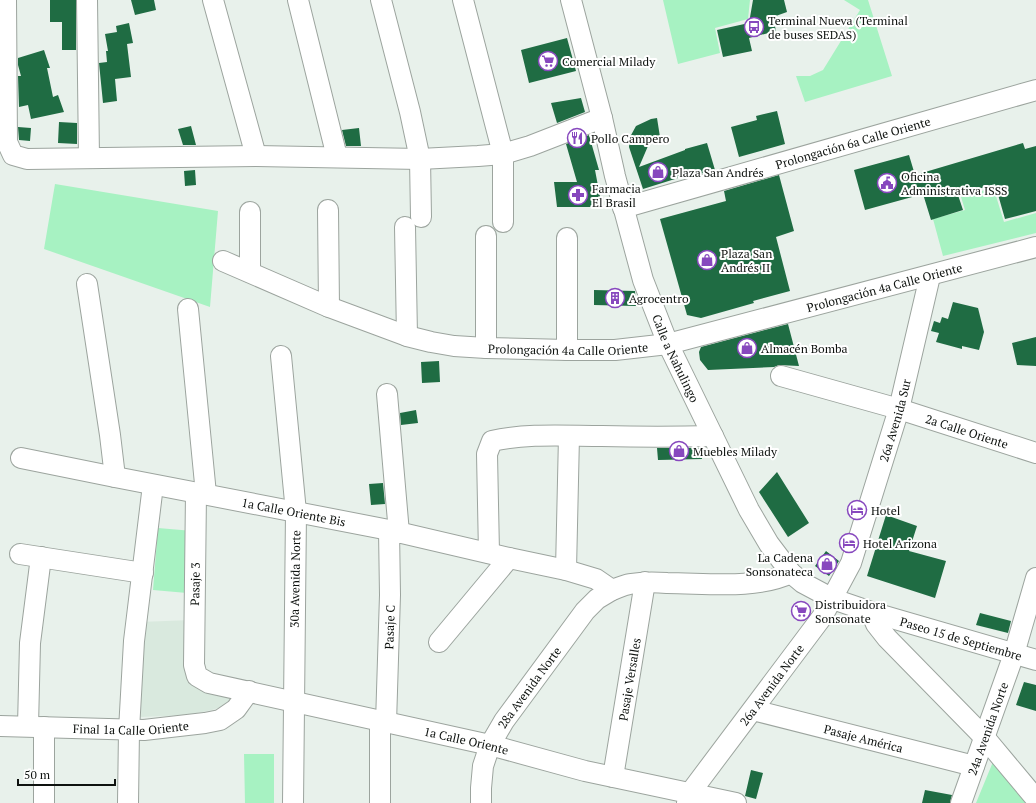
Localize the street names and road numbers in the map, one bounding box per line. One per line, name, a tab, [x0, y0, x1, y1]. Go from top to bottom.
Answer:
street label: Prolongación 6a Calle Oriente	[774, 113, 932, 172]
street label: Prolongación 4a Calle Oriente	[805, 259, 964, 315]
street label: Calle a Nahulingo	[650, 312, 703, 405]
street label: Prolongación 4a Calle Oriente	[488, 339, 649, 358]
street label: 26a Avenida Sur	[876, 377, 913, 463]
street label: 2a Calle Oriente	[924, 411, 1010, 451]
street label: 1a Calle Oriente Bis	[241, 494, 347, 529]
street label: 30a Avenida Norte	[287, 530, 303, 628]
street label: Pasaje 3	[187, 562, 203, 606]
street label: Pasaje C	[381, 604, 397, 650]
street label: Paseo 15 de Septiembre	[898, 613, 1024, 663]
street label: Pasaje Versalles	[615, 637, 643, 722]
street label: 26a Avenida Norte	[736, 641, 807, 728]
street label: 28a Avenida Norte	[494, 643, 564, 731]
street label: 24a Avenida Norte	[964, 680, 1011, 777]
street label: Final 1a Calle Oriente	[73, 717, 190, 738]
street label: Pasaje América	[822, 721, 905, 755]
street label: 1a Calle Oriente	[423, 723, 510, 757]

